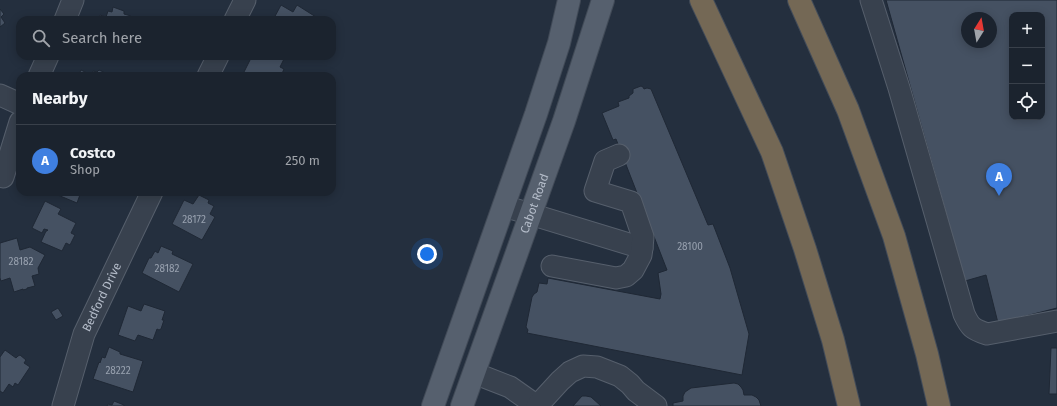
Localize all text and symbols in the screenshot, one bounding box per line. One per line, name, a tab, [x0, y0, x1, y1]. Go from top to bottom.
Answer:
north arrow	[961, 12, 997, 48]
map controls	[1009, 12, 1045, 120]
button: +	[1009, 12, 1045, 48]
search box	[16, 16, 336, 60]
icon: search	[30, 27, 52, 49]
text: Search here	[62, 29, 142, 47]
button: −	[1009, 48, 1045, 84]
button: locate	[1009, 84, 1045, 120]
text: Nearby	[32, 88, 87, 109]
text: Costco	[70, 144, 116, 162]
text: A	[41, 153, 49, 168]
text: 250 m	[285, 153, 320, 168]
text: Shop	[70, 162, 100, 177]
pin: A	[986, 163, 1012, 196]
street label: Cabot Road	[517, 172, 552, 235]
house number: 28172	[182, 214, 206, 226]
house number: 28100	[677, 241, 703, 253]
your location	[417, 244, 437, 264]
house number: 28182	[9, 256, 33, 268]
street label: Bedford Drive	[79, 260, 124, 334]
house number: 28182	[155, 263, 179, 275]
house number: 28222	[105, 365, 131, 377]

